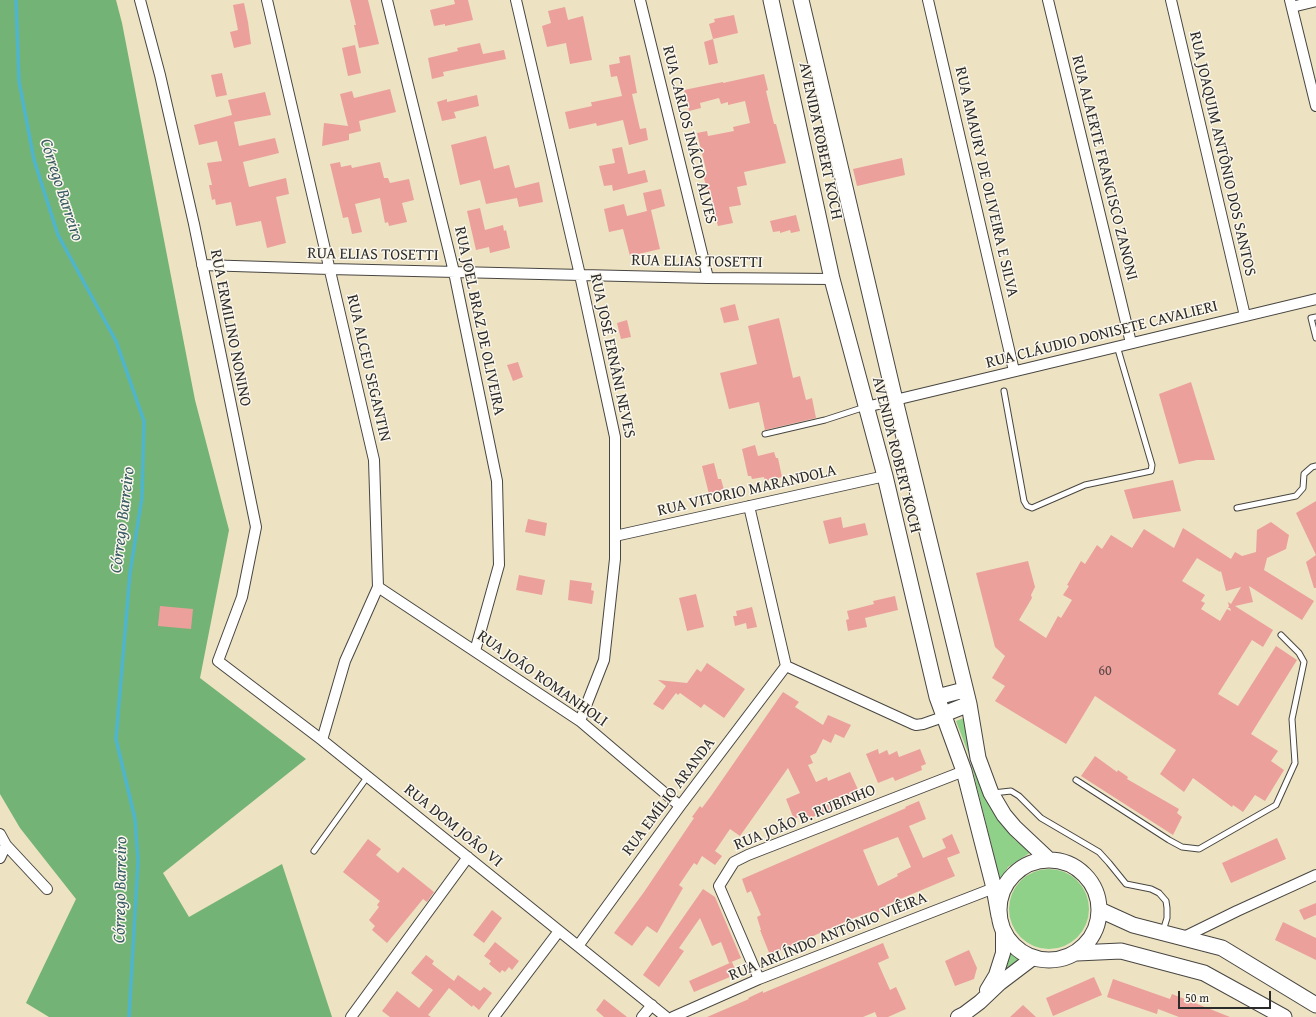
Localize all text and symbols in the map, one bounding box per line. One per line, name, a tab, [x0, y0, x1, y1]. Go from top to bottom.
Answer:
street label: RUA JOAQUIM ANTÔNIO DOS SANTOS	[1184, 30, 1260, 278]
street label: RUA CARLOS INÁCIO ALVES	[658, 44, 720, 226]
street label: RUA ALAERTE FRANCISCO ZANONI	[1067, 53, 1141, 283]
street label: AVENIDA ROBERT KOCH	[794, 61, 846, 221]
street label: RUA AMAURY DE OLIVEIRA E SILVA	[950, 65, 1022, 299]
water label: Córrego Barreiro	[35, 136, 87, 244]
street label: RUA JOEL BRAZ DE OLIVEIRA	[450, 225, 508, 417]
street label: RUA ELIAS TOSETTI	[307, 244, 439, 266]
street label: RUA ERMILINO NONINO	[205, 248, 255, 408]
street label: RUA ELIAS TOSETTI	[631, 251, 763, 273]
street label: RUA JOSÉ ERNÂNI NEVES	[585, 272, 639, 440]
street label: RUA ALCEU SEGANTIN	[342, 293, 394, 443]
street label: RUA CLÁUDIO DONISETE CAVALIERI	[984, 297, 1220, 373]
street label: AVENIDA ROBERT KOCH	[867, 375, 925, 535]
street label: RUA VITORIO MARANDOLA	[656, 461, 838, 521]
water label: Córrego Barreiro	[106, 466, 140, 574]
street label: RUA JOÃO ROMANHOLI	[473, 627, 611, 731]
house number: 60	[1098, 663, 1112, 679]
street label: RUA EMÍLIO ARANDA	[619, 734, 719, 860]
street label: RUA DOM JOÃO VI	[400, 780, 506, 872]
street label: RUA JOÃO B. RUBINHO	[731, 781, 879, 855]
water label: Córrego Barreiro	[110, 837, 132, 943]
street label: RUA ARLÍNDO ANTÔNIO VIÊIRA	[726, 888, 930, 986]
scale bar	[1180, 983, 1273, 1009]
text: 50 m	[1185, 989, 1209, 1006]

